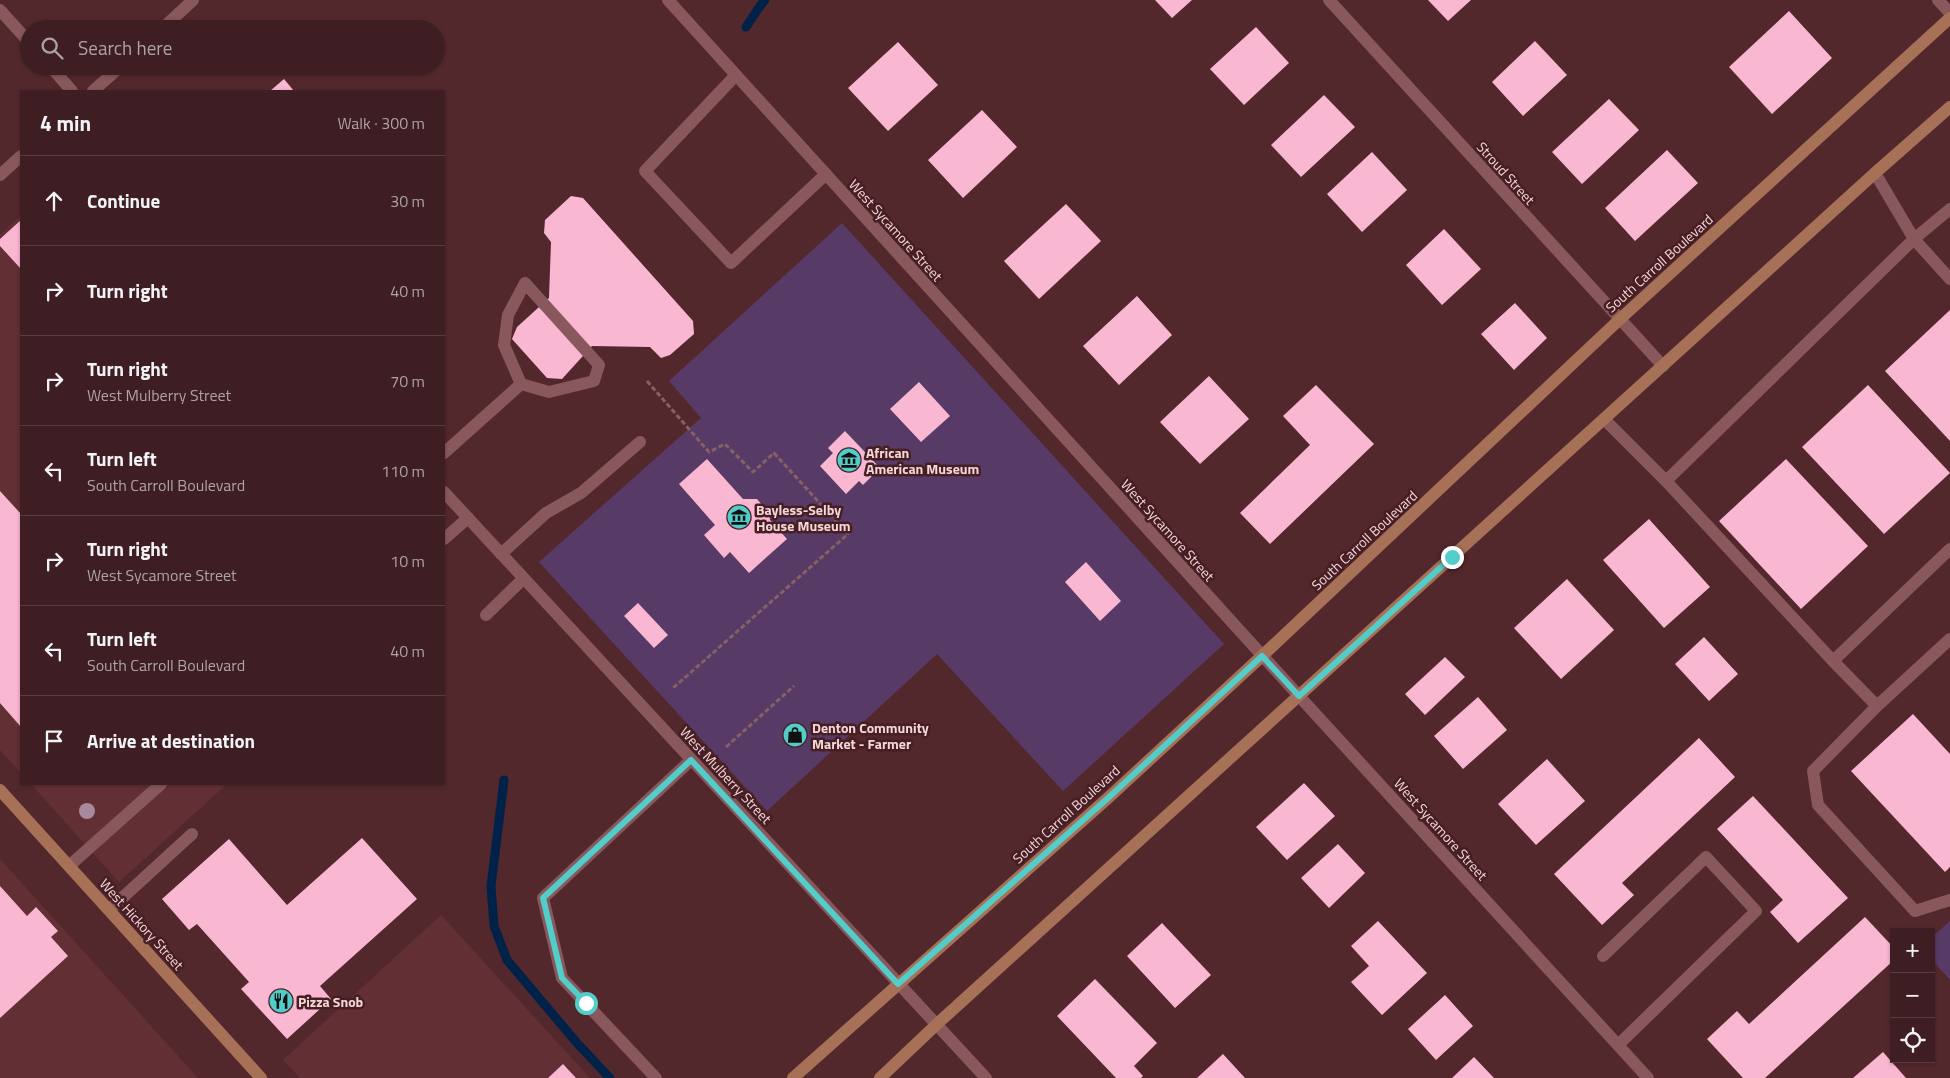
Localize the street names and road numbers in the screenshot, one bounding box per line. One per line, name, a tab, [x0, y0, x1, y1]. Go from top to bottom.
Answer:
street label: Stroud Street	[1472, 137, 1540, 209]
street label: West Sycamore Street	[844, 174, 948, 286]
street label: South Carroll Boulevard	[1601, 209, 1717, 317]
street label: West Sycamore Street	[1116, 474, 1220, 586]
street label: South Carroll Boulevard	[1306, 485, 1422, 595]
street label: West Mulberry Street	[675, 722, 777, 828]
street label: South Carroll Boulevard	[1008, 760, 1124, 868]
street label: West Sycamore Street	[1389, 773, 1493, 885]
street label: West Hickory Street	[95, 873, 189, 975]

